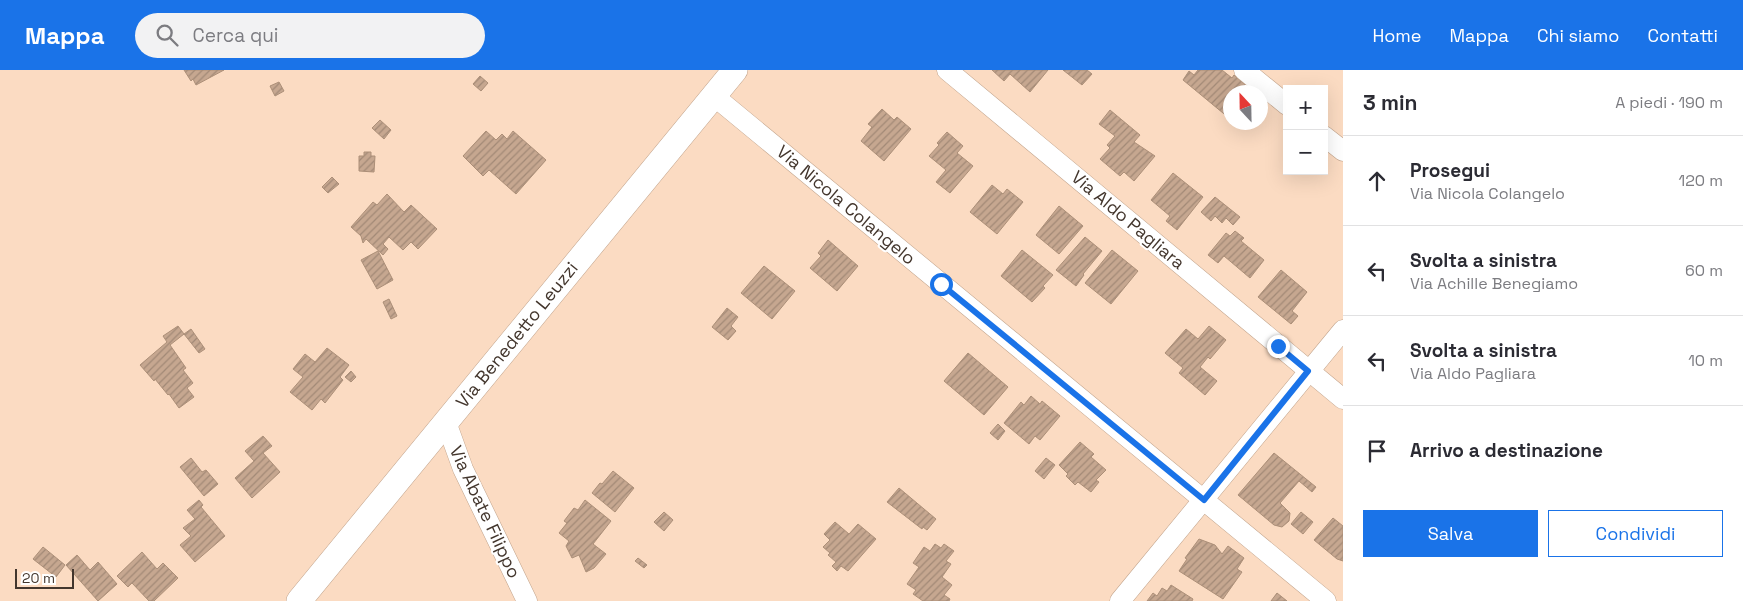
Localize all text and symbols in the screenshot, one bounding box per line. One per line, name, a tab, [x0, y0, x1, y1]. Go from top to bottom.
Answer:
search box	[135, 13, 485, 58]
text: Mappa	[25, 20, 105, 51]
icon: search	[153, 21, 181, 49]
text: Cerca qui	[193, 23, 279, 48]
text: Home	[1372, 24, 1422, 47]
text: Mappa	[1450, 24, 1509, 47]
text: Chi siamo	[1537, 24, 1619, 47]
text: Contatti	[1647, 24, 1718, 47]
north arrow	[1223, 85, 1268, 130]
map controls	[1283, 85, 1328, 175]
button: +	[1283, 85, 1328, 130]
text: 3 min	[1363, 89, 1418, 116]
text: A piedi · 190 m	[1615, 92, 1723, 113]
button: −	[1283, 130, 1328, 175]
street label: Via Nicola Colangelo	[772, 140, 921, 269]
text: Prosegui	[1410, 158, 1490, 183]
street label: Via Aldo Pagliara	[1067, 165, 1190, 274]
icon: ahead	[1363, 167, 1391, 195]
text: 120 m	[1679, 170, 1723, 191]
text: Via Nicola Colangelo	[1410, 183, 1565, 204]
text: Svolta a sinistra	[1410, 248, 1557, 273]
street label: Via Benedetto Leuzzi	[451, 257, 583, 412]
icon: left	[1363, 257, 1391, 285]
text: 60 m	[1685, 260, 1723, 281]
route start	[930, 273, 953, 296]
text: Via Achille Benegiamo	[1410, 273, 1578, 294]
route end	[1267, 335, 1290, 358]
text: Svolta a sinistra	[1410, 338, 1557, 363]
icon: left	[1363, 347, 1391, 375]
text: 10 m	[1688, 350, 1723, 371]
text: Via Aldo Pagliara	[1410, 363, 1536, 384]
icon: arrive	[1363, 437, 1391, 465]
text: Arrivo a destinazione	[1410, 438, 1603, 463]
street label: Via Abate Filippo	[445, 442, 526, 582]
button: Salva	[1363, 510, 1538, 557]
button: Condividi	[1548, 510, 1723, 557]
scale bar	[15, 566, 74, 589]
text: 20 m	[22, 569, 55, 587]

